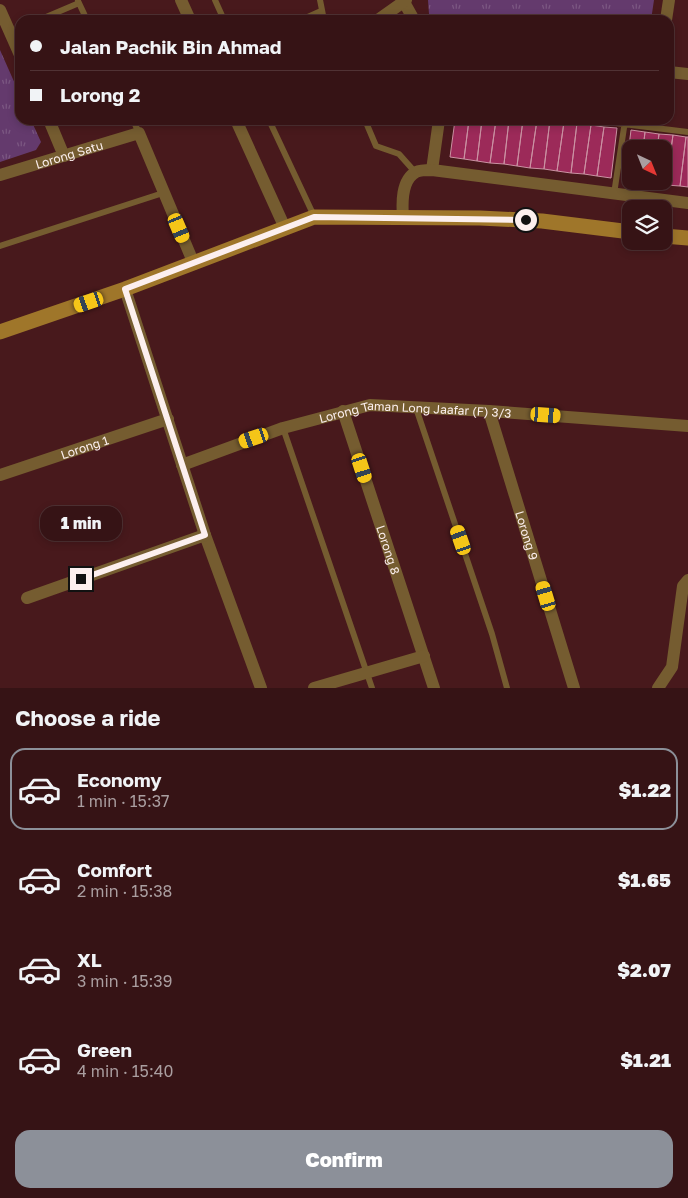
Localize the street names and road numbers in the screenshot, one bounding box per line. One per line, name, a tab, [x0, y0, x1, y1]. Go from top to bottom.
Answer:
street label: Lorong Satu	[33, 137, 105, 171]
street label: Lorong Taman Long Jaafar (F) 3/3	[317, 397, 512, 426]
street label: Lorong 1	[59, 432, 110, 462]
street label: Lorong 9	[513, 509, 542, 562]
street label: Lorong 8	[374, 523, 404, 576]

